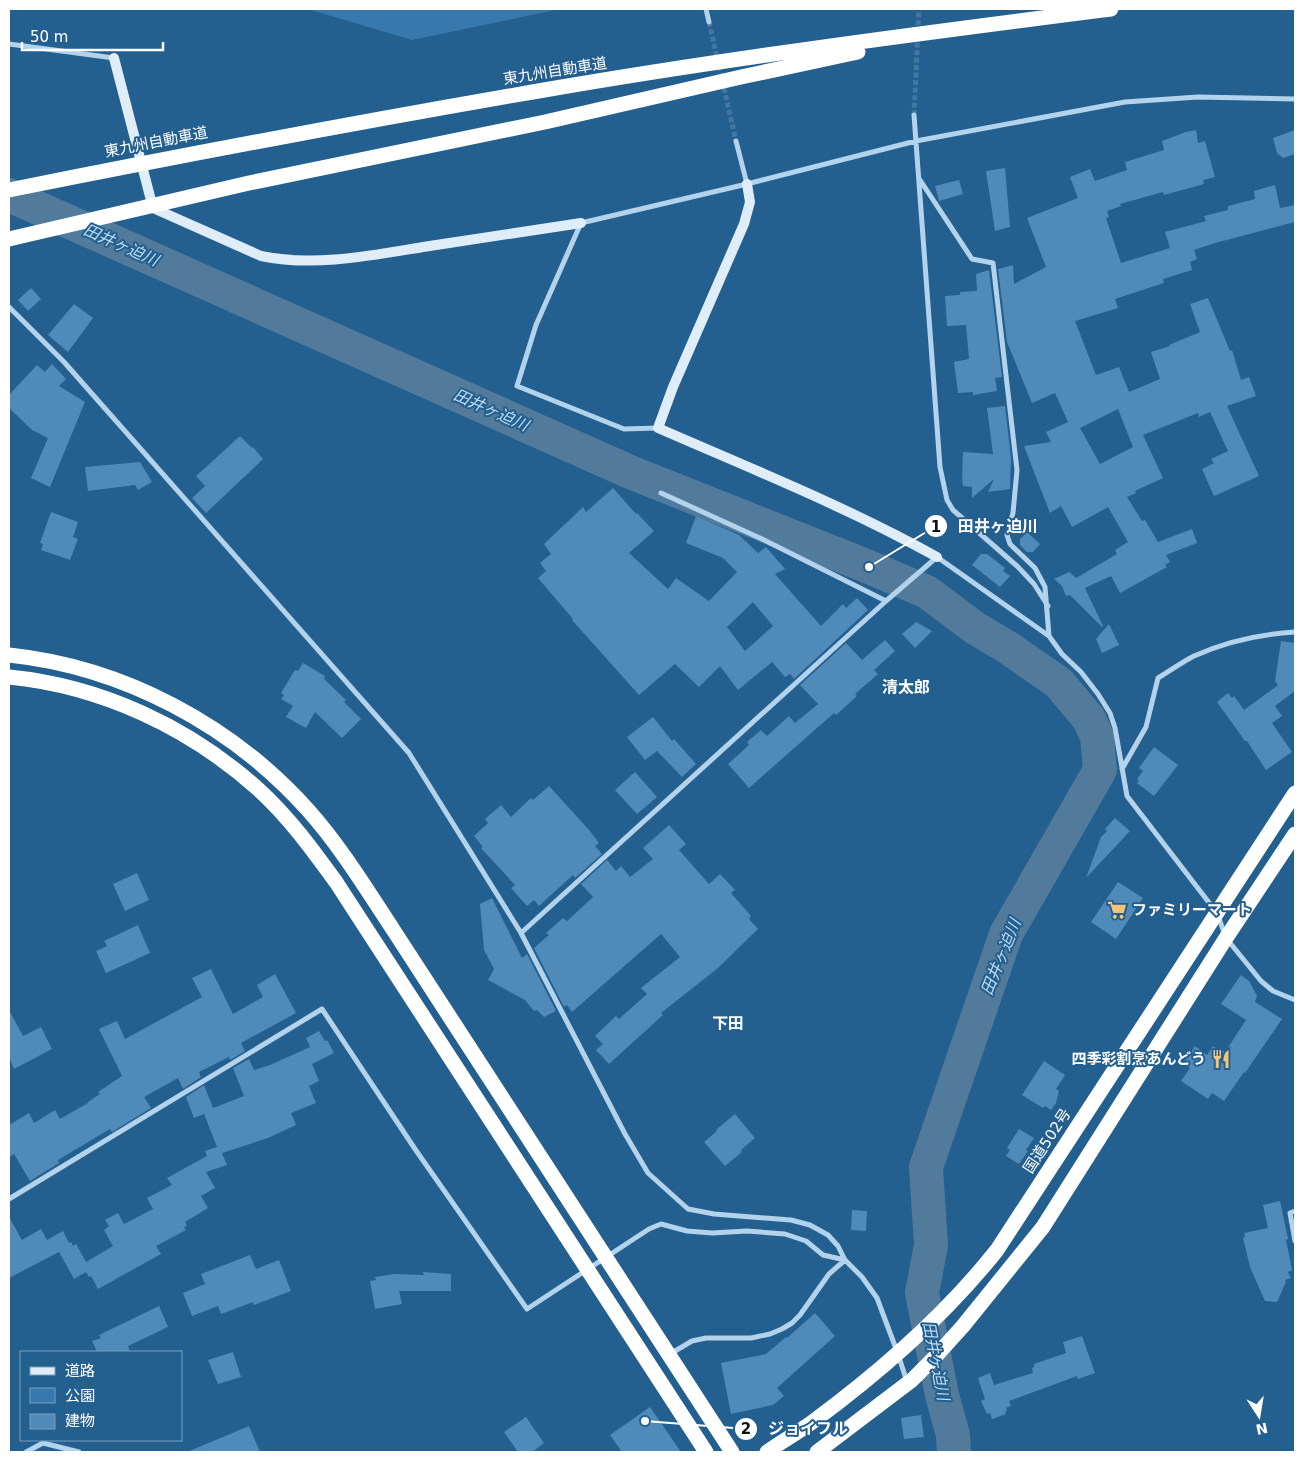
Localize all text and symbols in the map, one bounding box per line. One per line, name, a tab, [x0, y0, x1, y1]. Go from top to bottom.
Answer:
scale bar	[22, 20, 164, 52]
text: 50 m	[30, 28, 68, 46]
street label: 東九州自動車道	[502, 54, 608, 88]
street label: 東九州自動車道	[103, 123, 209, 161]
water label: 田井ヶ迫川	[81, 220, 163, 271]
water label: 田井ヶ迫川	[451, 385, 533, 436]
callout: 田井ヶ迫川	[923, 511, 1048, 542]
text: 田井ヶ迫川	[958, 517, 1038, 536]
text: 1	[931, 518, 941, 536]
district label: 清太郎	[882, 678, 930, 697]
supermarket icon: ファミリーマート	[1106, 899, 1128, 921]
place label: ファミリーマート	[1132, 901, 1252, 919]
water label: 田井ヶ迫川	[977, 915, 1026, 998]
district label: 下田	[712, 1014, 744, 1033]
restaurant icon: 四季彩割烹あんどう	[1210, 1048, 1232, 1070]
place label: 四季彩割烹あんどう	[1071, 1050, 1206, 1068]
street label: 国道502号	[1019, 1105, 1075, 1177]
water label: 田井ヶ迫川	[919, 1320, 953, 1404]
legend	[20, 1351, 182, 1441]
text: 道路	[65, 1362, 95, 1380]
text: 公園	[65, 1387, 95, 1405]
north arrow	[1234, 1391, 1284, 1441]
text: 建物	[65, 1412, 95, 1430]
callout: ジョイフル	[733, 1413, 858, 1444]
text: ジョイフル	[768, 1419, 848, 1438]
text: 2	[741, 1420, 751, 1438]
text: N	[1254, 1420, 1269, 1438]

